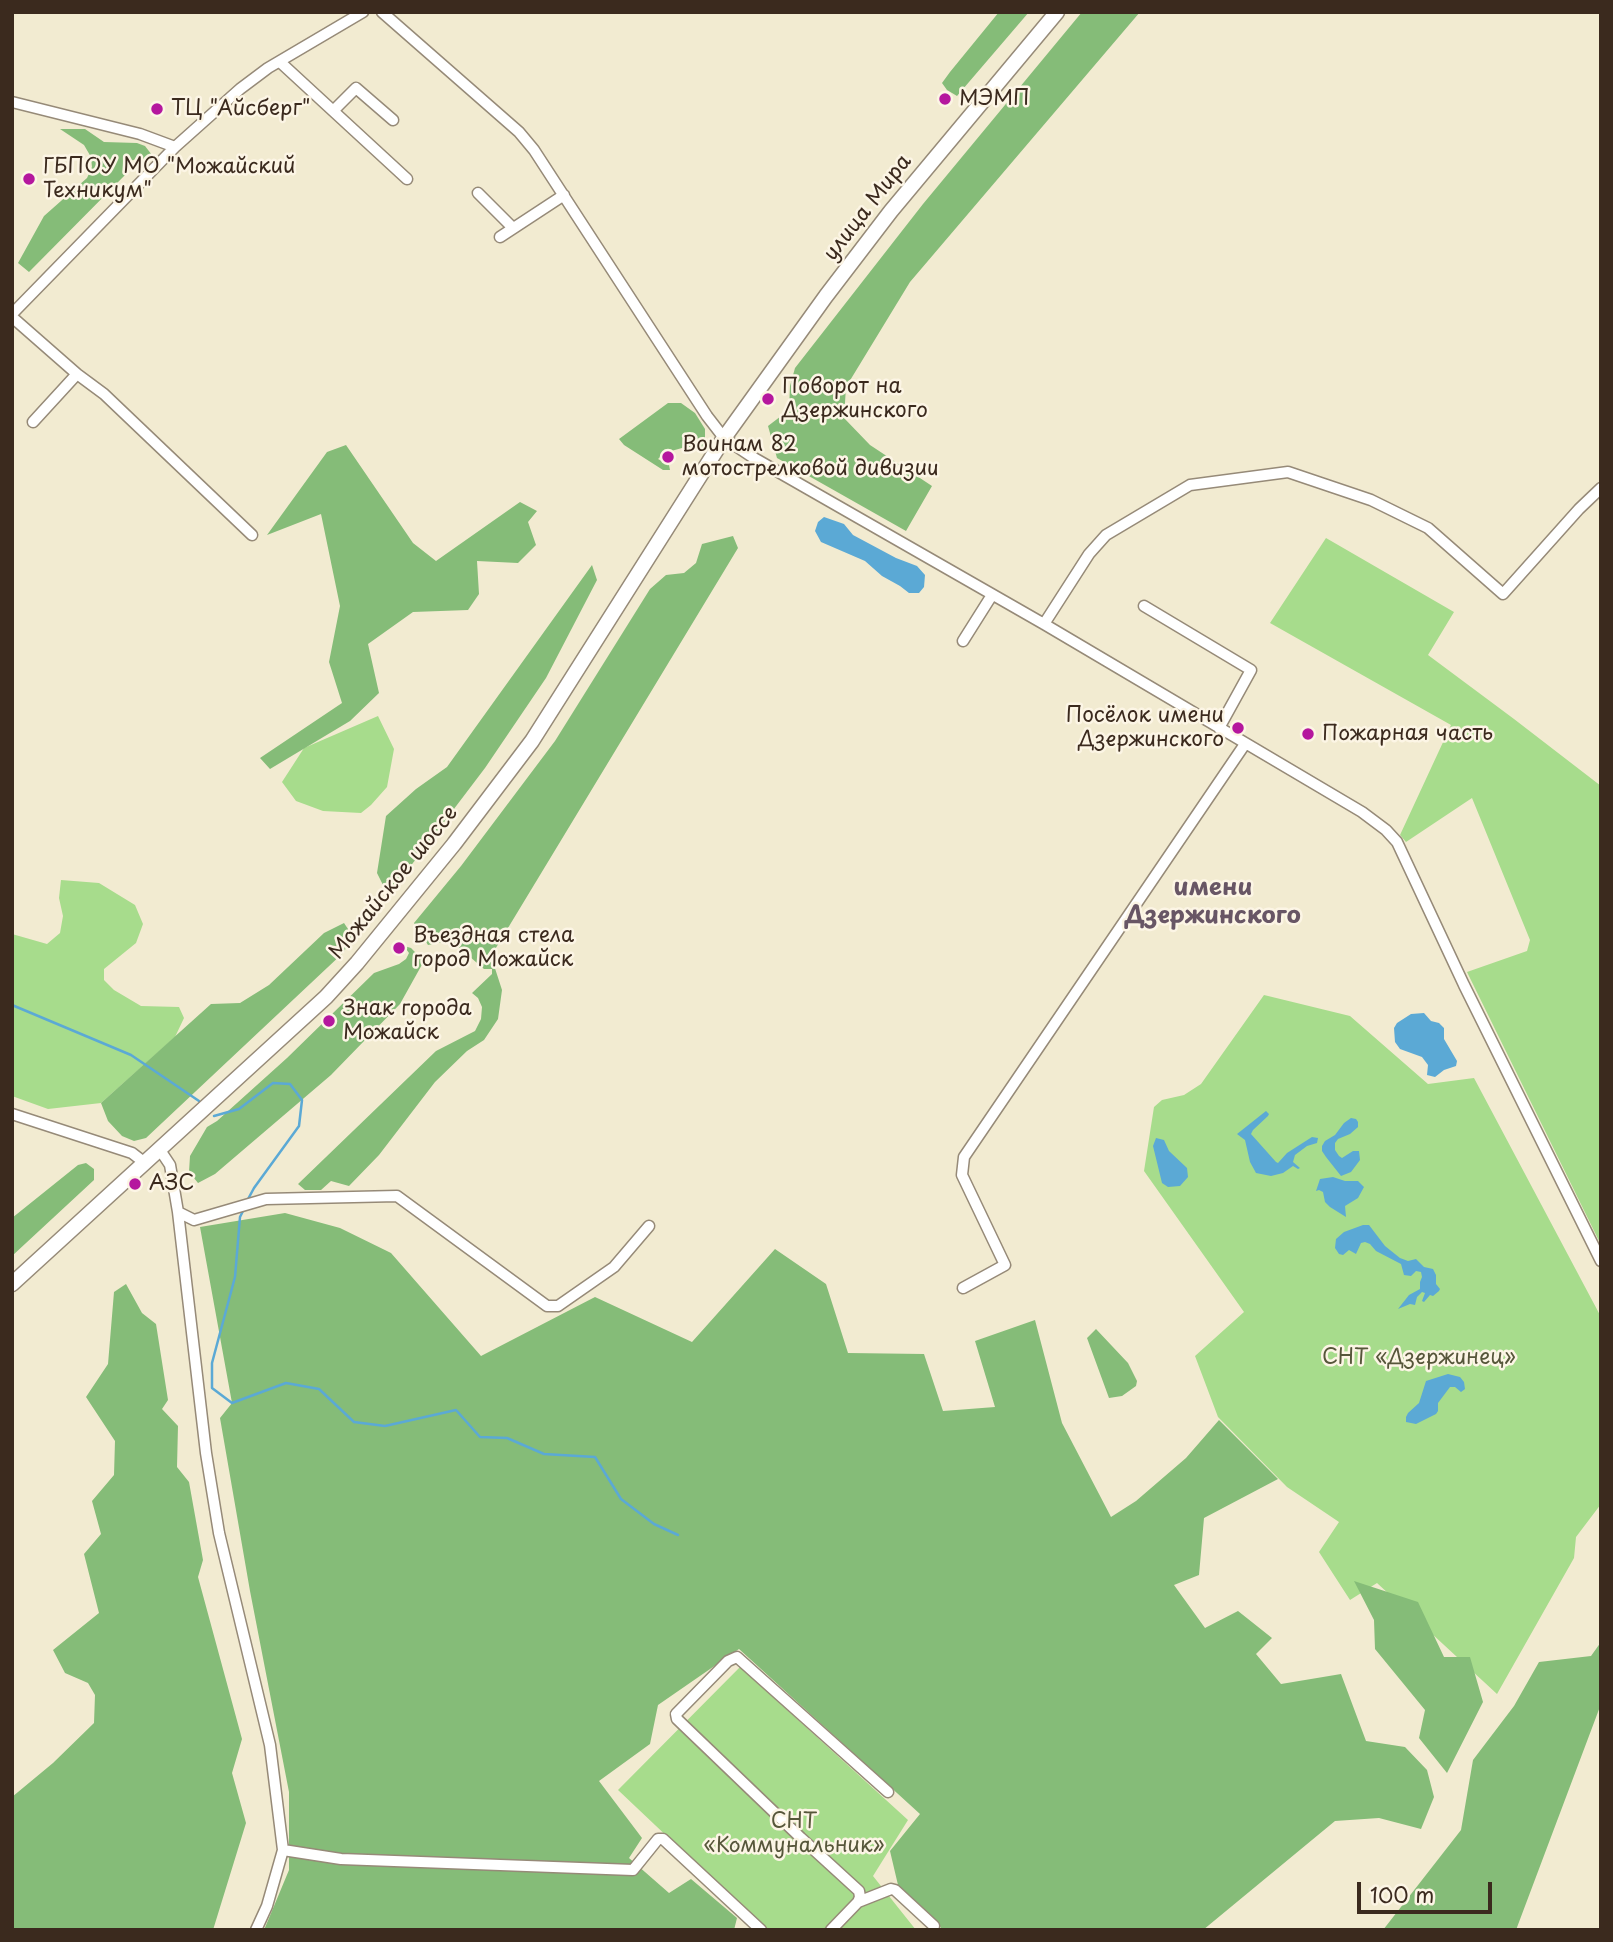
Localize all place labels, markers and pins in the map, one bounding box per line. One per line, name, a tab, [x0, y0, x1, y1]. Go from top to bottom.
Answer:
place label: МЭМП	[959, 86, 1030, 112]
marker: МЭМП	[937, 91, 953, 107]
place label: ТЦ "Айсберг"	[171, 96, 310, 122]
marker: ТЦ "Айсберг"	[149, 101, 165, 117]
place label: ГБПОУ МО "Можайский Техникум"	[43, 154, 295, 204]
marker: ГБПОУ МО "Можайский Техникум"	[21, 171, 37, 187]
place label: Поворот на Дзержинского	[782, 374, 928, 424]
marker: Поворот на Дзержинского	[760, 391, 776, 407]
place label: Воинам 82 мотострелковой дивизии	[682, 432, 939, 482]
marker: Воинам 82 мотострелковой дивизии	[660, 449, 676, 465]
place label: Посёлок имени Дзержинского	[1066, 703, 1224, 753]
marker: Посёлок имени Дзержинского	[1230, 720, 1246, 736]
place label: Пожарная часть	[1322, 721, 1493, 747]
marker: Пожарная часть	[1300, 726, 1316, 742]
place label: Въездная стела город Можайск	[413, 923, 574, 973]
marker: Въездная стела город Можайск	[391, 940, 407, 956]
place label: Знак города Можайск	[343, 996, 472, 1046]
marker: Знак города Можайск	[321, 1013, 337, 1029]
place label: АЗС	[149, 1171, 195, 1197]
marker: АЗС	[127, 1176, 143, 1192]

